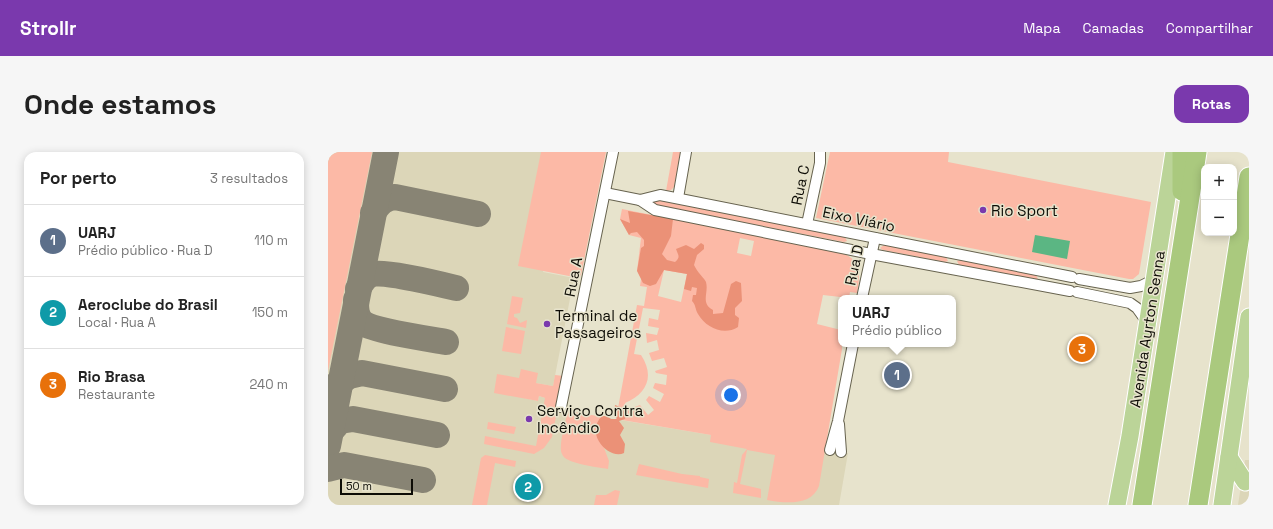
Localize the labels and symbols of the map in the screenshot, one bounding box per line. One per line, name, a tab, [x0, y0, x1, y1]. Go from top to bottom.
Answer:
street label: Rua C	[786, 163, 814, 207]
place label: Rio Sport	[991, 201, 1058, 220]
street label: Eixo Viário	[821, 202, 897, 236]
marker: Rio Sport	[978, 205, 988, 215]
street label: Rua D	[840, 243, 868, 287]
street label: Avenida Ayrton Senna	[1125, 249, 1169, 409]
street label: Rua A	[560, 255, 586, 299]
place label: Terminal de Passageiros	[555, 306, 641, 342]
marker: Terminal de Passageiros	[542, 319, 552, 329]
pin: 3	[1069, 334, 1095, 364]
pin: 1	[884, 360, 910, 390]
your location	[721, 385, 741, 405]
place label: Serviço Contra Incêndio	[537, 401, 644, 437]
marker: Serviço Contra Incêndio	[524, 414, 534, 424]
pin: 2	[515, 472, 541, 502]
scale bar	[340, 477, 413, 496]

